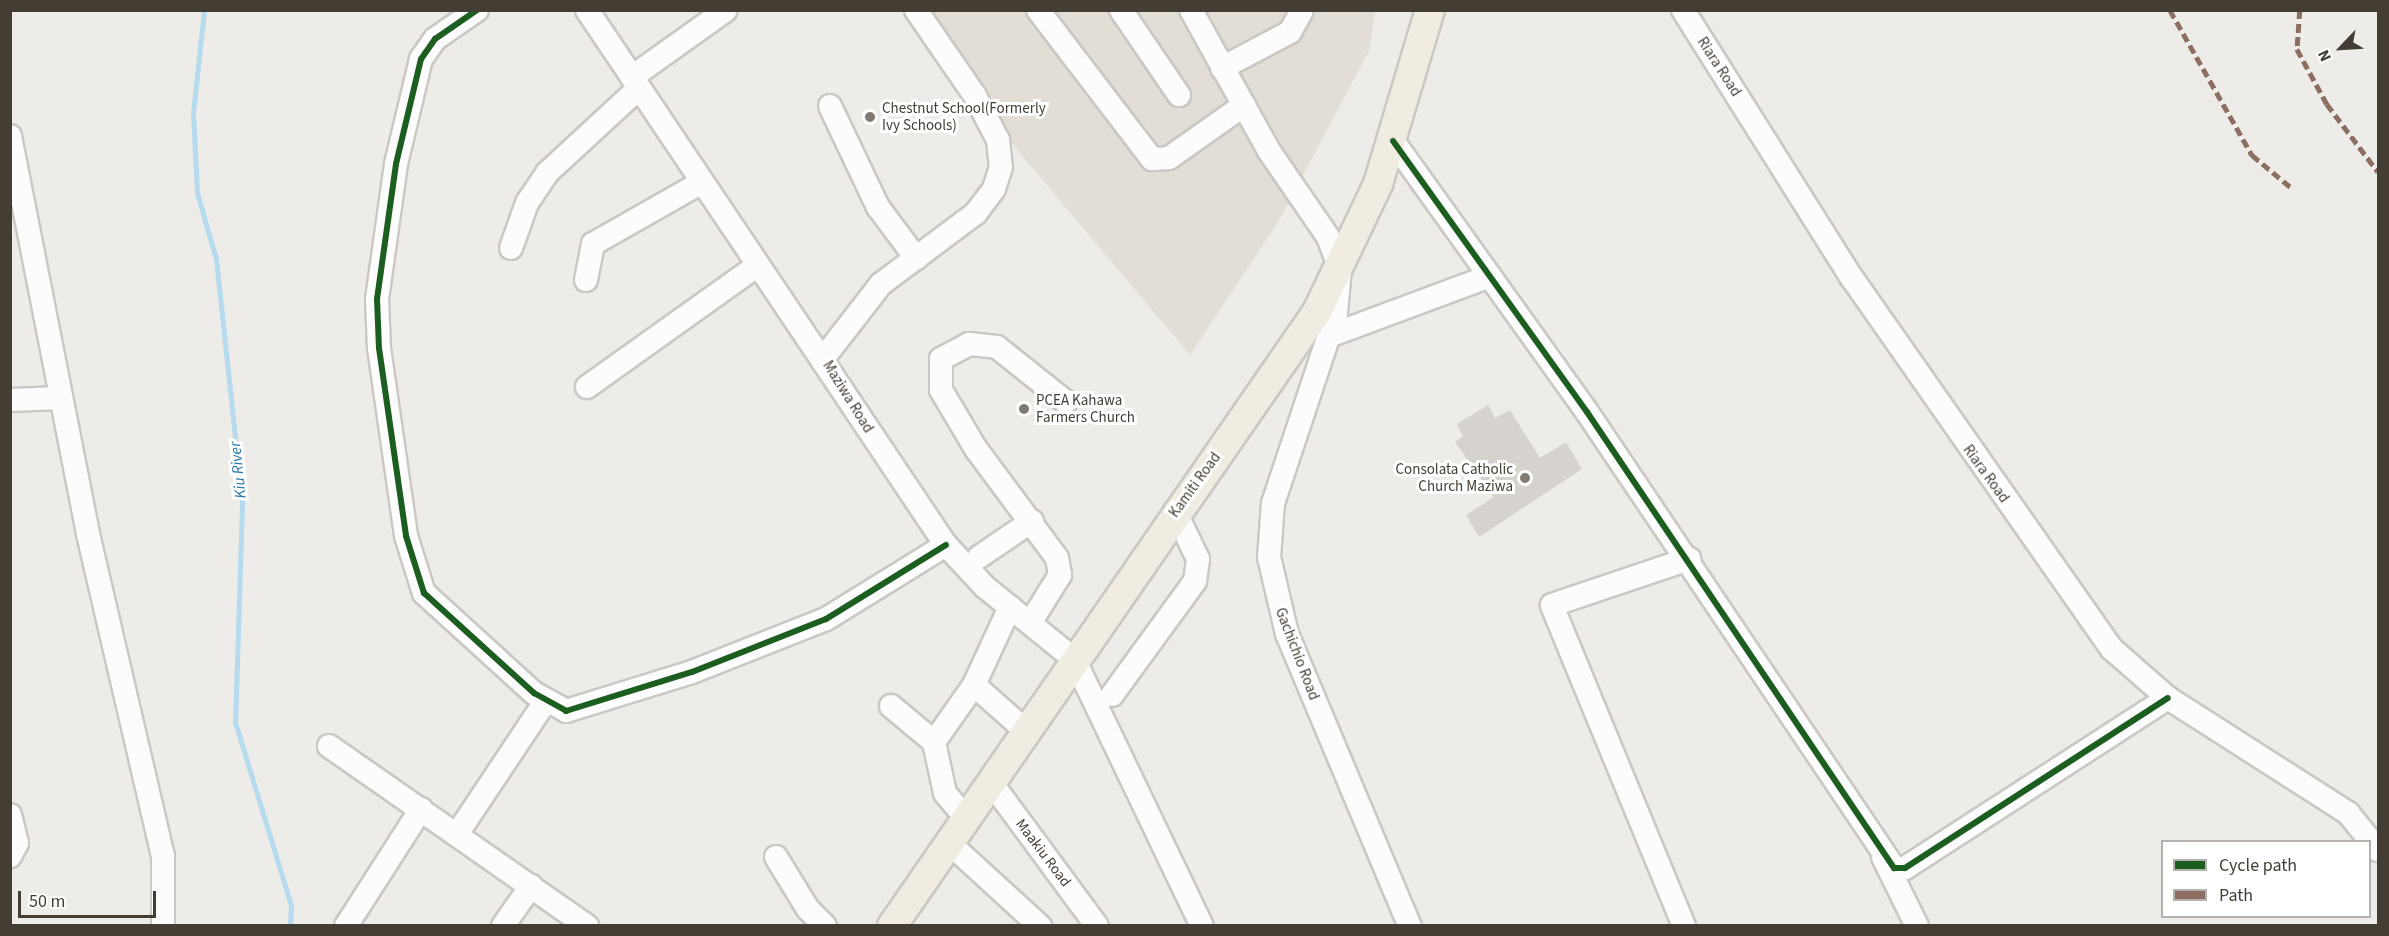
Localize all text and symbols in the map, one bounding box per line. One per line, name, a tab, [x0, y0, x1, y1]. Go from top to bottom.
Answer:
north arrow	[2311, 18, 2371, 78]
street label: Riara Road	[1693, 34, 1745, 100]
text: N	[2312, 46, 2337, 65]
place label: Chestnut School(Formerly Ivy Schools)	[882, 99, 1046, 134]
marker: Chestnut School(Formerly Ivy Schools)	[863, 110, 877, 124]
street label: Maziwa Road	[819, 357, 877, 437]
place label: PCEA Kahawa Farmers Church	[1036, 391, 1135, 426]
marker: PCEA Kahawa Farmers Church	[1017, 402, 1031, 416]
water label: Kiu River	[225, 441, 251, 499]
street label: Riara Road	[1959, 441, 2013, 507]
street label: Kamiti Road	[1165, 449, 1225, 521]
place label: Consolata Catholic Church Maziwa	[1396, 460, 1513, 495]
marker: Consolata Catholic Church Maziwa	[1518, 471, 1532, 485]
street label: Gachichio Road	[1271, 605, 1323, 703]
street label: Maakiu Road	[1012, 815, 1074, 891]
legend	[2161, 840, 2371, 918]
text: Cycle path	[2219, 853, 2297, 878]
scale bar	[21, 879, 159, 917]
text: Path	[2219, 883, 2253, 908]
text: 50 m	[29, 889, 65, 914]

